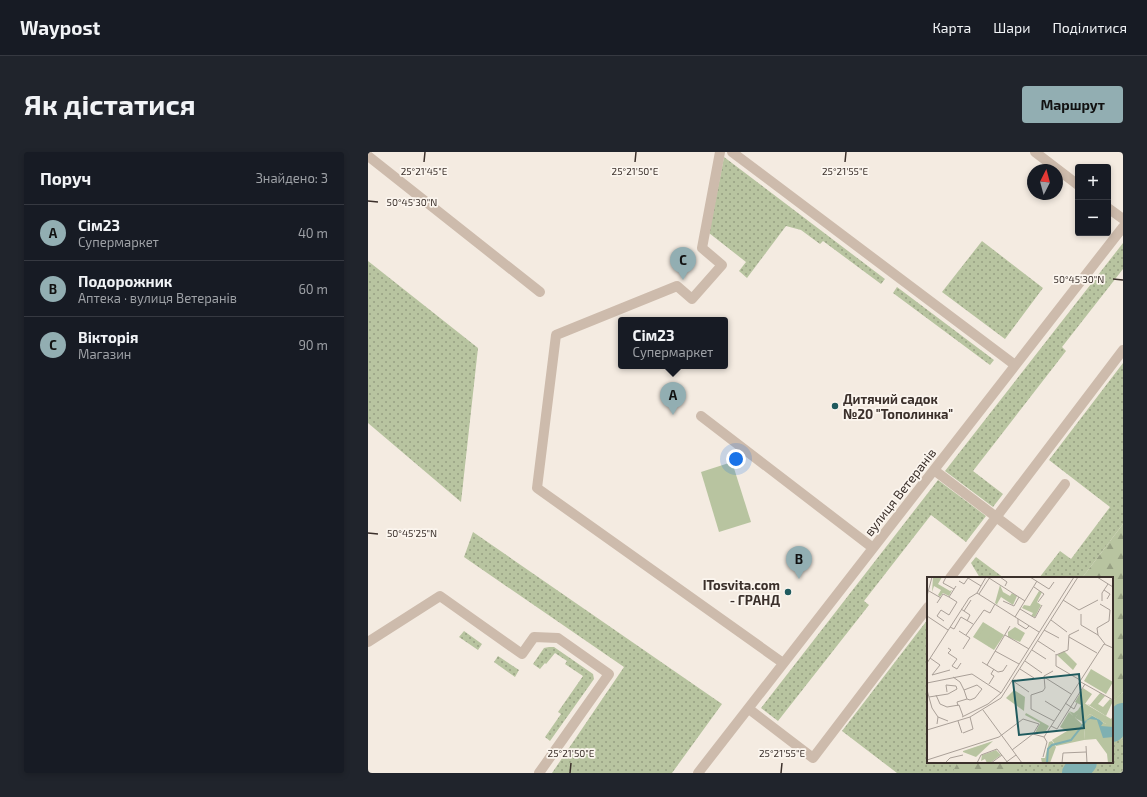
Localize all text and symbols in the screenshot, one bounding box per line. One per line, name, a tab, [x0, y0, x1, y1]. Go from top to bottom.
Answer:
text: Waypost	[20, 16, 100, 39]
text: Карта	[932, 19, 971, 36]
text: Шари	[993, 19, 1030, 36]
text: Поділитися	[1052, 19, 1127, 36]
button: Маршрут	[1022, 86, 1123, 123]
text: Як дістатися	[24, 87, 196, 121]
north arrow	[1027, 164, 1063, 200]
map controls	[1075, 164, 1111, 236]
button: +	[1075, 164, 1111, 200]
text: 25°21'45"E	[401, 165, 448, 177]
text: 25°21'50"E	[612, 165, 659, 177]
text: 25°21'55"E	[822, 165, 868, 177]
text: Поруч	[40, 168, 91, 188]
text: Знайдено: 3	[256, 170, 328, 186]
text: 50°45'30"N	[387, 196, 437, 208]
button: −	[1075, 200, 1111, 236]
text: Сім23	[78, 216, 120, 234]
text: A	[49, 225, 57, 241]
text: 40 m	[298, 225, 328, 241]
text: Супермаркет	[78, 234, 159, 250]
pin: C	[670, 247, 696, 280]
text: Подорожник	[78, 272, 172, 290]
text: 50°45'30"N	[1054, 273, 1104, 285]
text: B	[49, 281, 57, 297]
text: 60 m	[298, 281, 328, 297]
text: Аптека · вулиця Ветеранів	[78, 290, 237, 306]
popup	[618, 317, 728, 369]
text: Сім23	[633, 326, 675, 344]
text: Вікторія	[78, 328, 139, 346]
text: C	[49, 337, 57, 353]
text: 90 m	[298, 337, 328, 353]
text: Супермаркет	[633, 344, 713, 360]
text: Магазин	[78, 346, 131, 362]
pin: A	[660, 382, 686, 415]
place label: Дитячий садок №20 "Тополинка"	[843, 391, 953, 422]
marker: Дитячий садок №20 "Тополинка"	[830, 401, 840, 411]
street label: вулиця Ветеранів	[861, 445, 939, 539]
your location	[726, 449, 746, 469]
text: 50°45'25"N	[387, 527, 437, 539]
pin: B	[786, 546, 812, 579]
place label: ITosvita.com - ГРАНД	[703, 577, 780, 608]
inset map	[927, 577, 1113, 763]
marker: ITosvita.com - ГРАНД	[783, 587, 793, 597]
text: 25°21'50"E	[548, 747, 595, 759]
text: 25°21'55"E	[759, 747, 805, 759]

